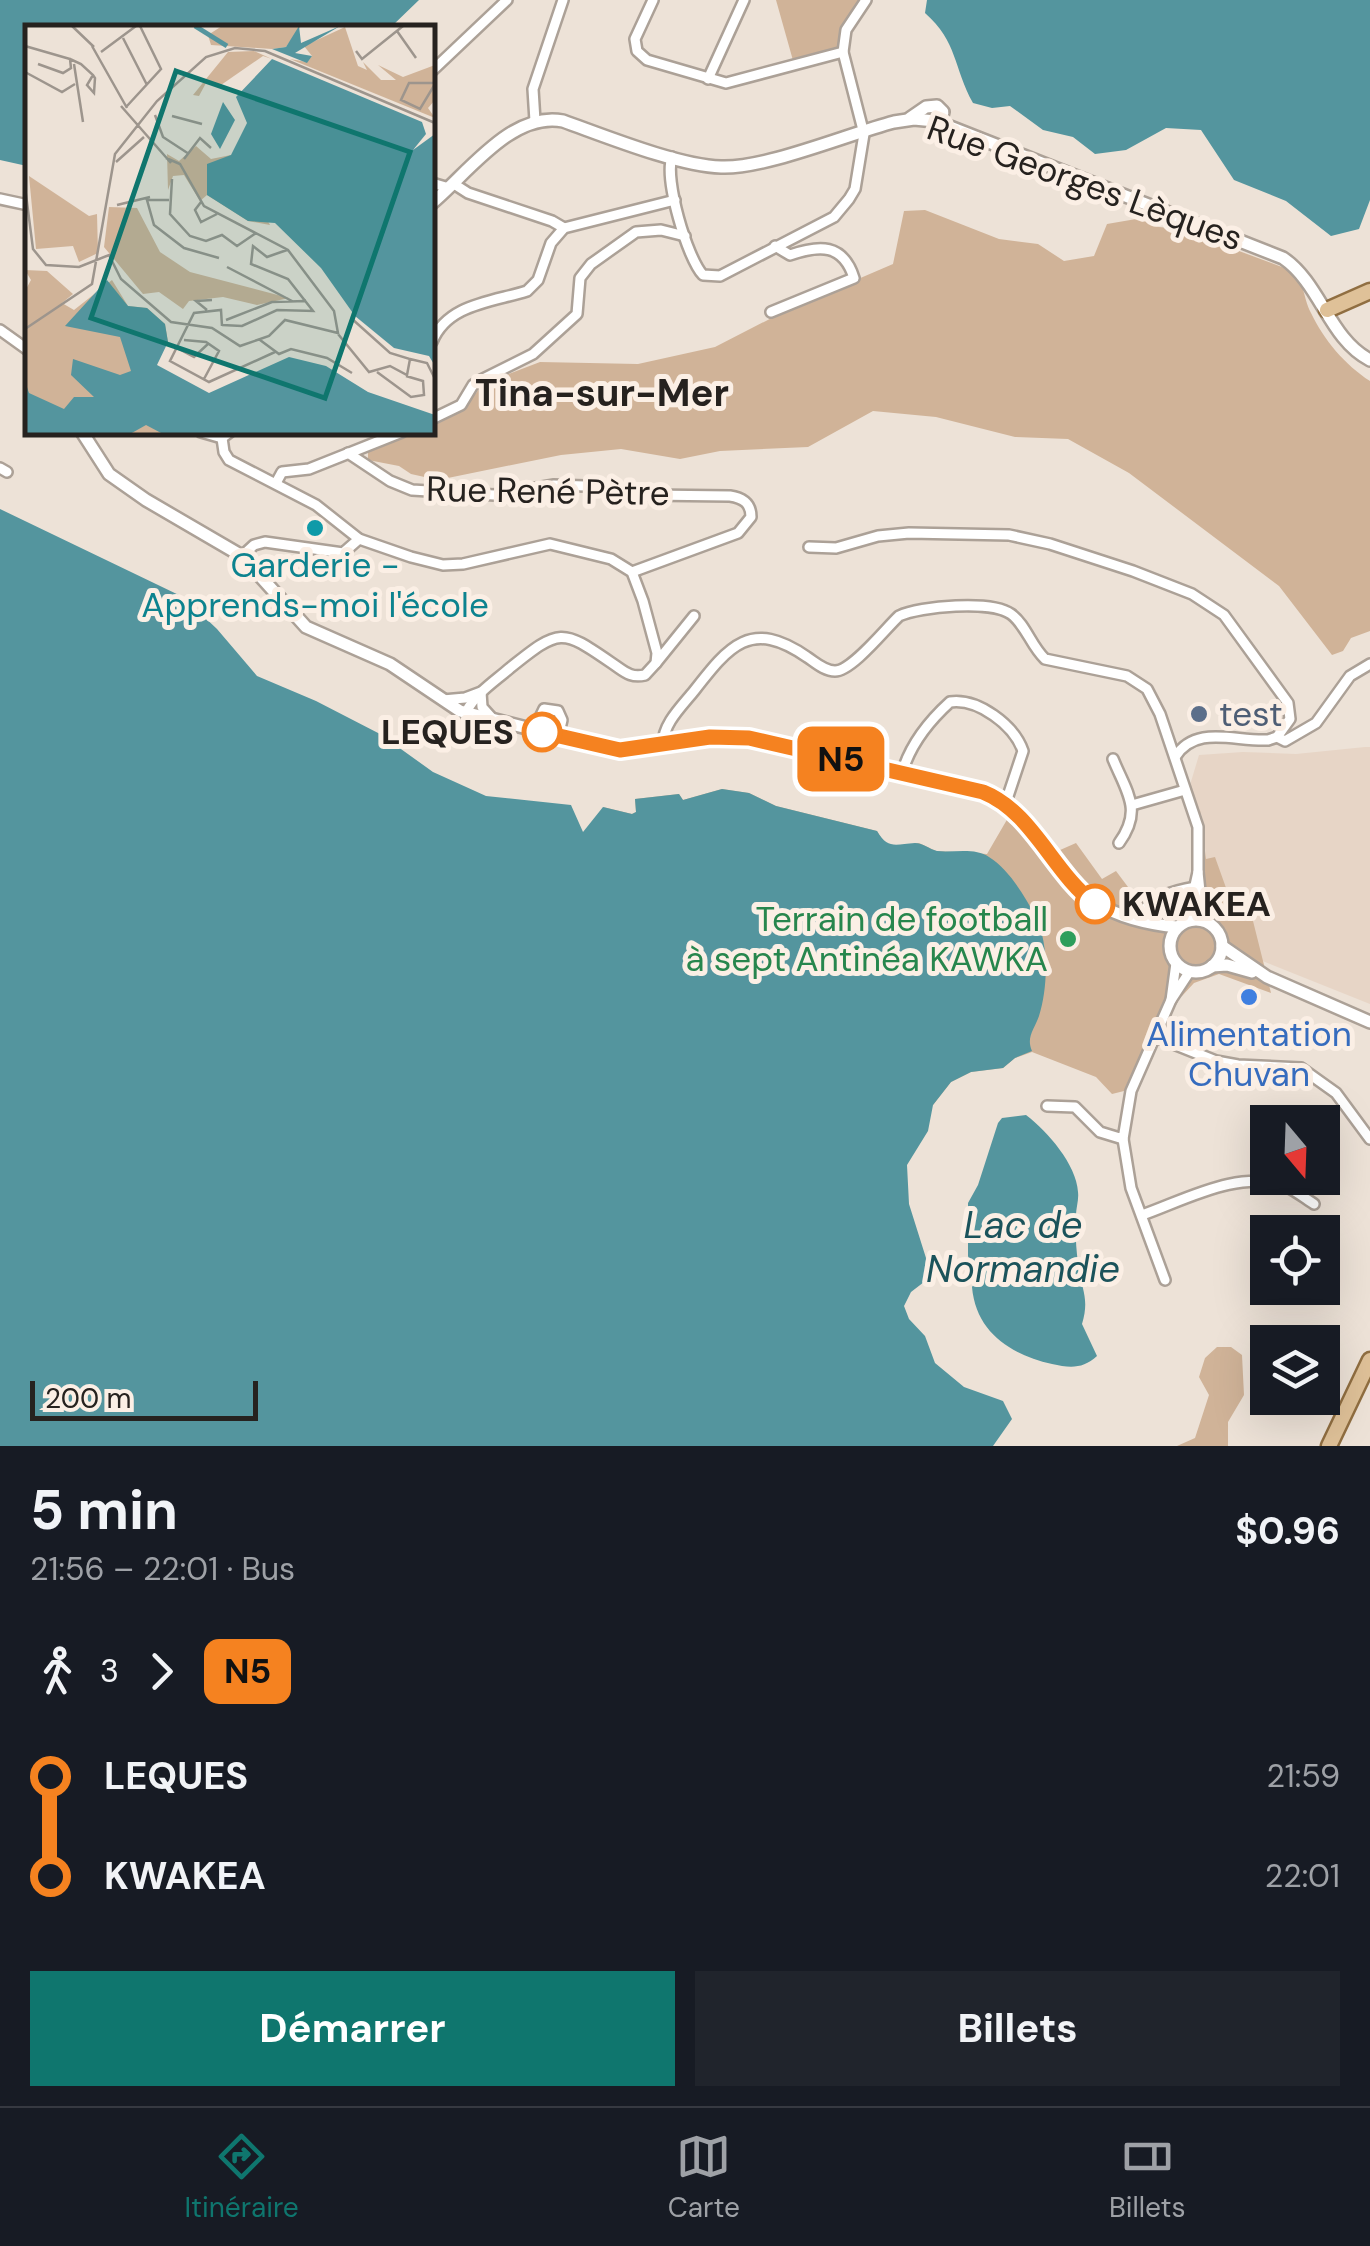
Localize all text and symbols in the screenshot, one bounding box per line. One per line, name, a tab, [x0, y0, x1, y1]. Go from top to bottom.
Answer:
inset map	[25, 25, 435, 435]
street label: Rue Georges Lèques	[921, 105, 1249, 261]
district label: Tina-sur-Mer	[475, 368, 729, 418]
street label: Rue René Pètre	[426, 466, 670, 516]
marker: Garderie - Apprends-moi l'école	[304, 517, 326, 539]
place label: Garderie - Apprends-moi l'école	[141, 542, 489, 628]
place label: test	[1219, 691, 1283, 737]
marker: test	[1188, 703, 1210, 725]
place label: LEQUES	[381, 709, 514, 755]
marker: LEQUES	[523, 713, 561, 751]
line badge: N5	[796, 726, 886, 792]
text: N5	[817, 736, 865, 782]
place label: KWAKEA	[1122, 881, 1271, 927]
marker: KWAKEA	[1076, 885, 1114, 923]
place label: Terrain de football à sept Antinéa KAWKA	[685, 896, 1048, 982]
marker: Terrain de football à sept Antinéa KAWKA	[1057, 928, 1079, 950]
marker: Alimentation Chuvan	[1238, 986, 1260, 1008]
place label: Alimentation Chuvan	[1146, 1011, 1352, 1097]
north arrow	[1250, 1105, 1340, 1195]
map controls	[1250, 1105, 1340, 1415]
water label: Lac de Normandie	[926, 1200, 1120, 1294]
button: locate	[1250, 1215, 1340, 1305]
button: layers	[1250, 1325, 1340, 1415]
scale bar	[30, 1376, 258, 1420]
text: 200 m	[45, 1380, 132, 1417]
text: 5 min	[30, 1474, 178, 1546]
text: $0.96	[1235, 1506, 1340, 1556]
text: 21:56 – 22:01 · Bus	[30, 1548, 295, 1590]
icon: walk	[30, 1644, 85, 1699]
icon: forward	[134, 1644, 189, 1699]
text: N5	[224, 1648, 271, 1694]
text: 3	[100, 1650, 119, 1692]
text: LEQUES	[104, 1751, 248, 1801]
text: 21:59	[1266, 1755, 1340, 1797]
text: KWAKEA	[104, 1851, 266, 1901]
text: 22:01	[1265, 1855, 1340, 1897]
button: Démarrer	[30, 1971, 675, 2086]
button: Billets	[695, 1971, 1340, 2086]
tab: Itinéraire	[184, 2129, 299, 2226]
tab: Carte	[668, 2129, 740, 2226]
tab: Billets	[1109, 2129, 1185, 2226]

